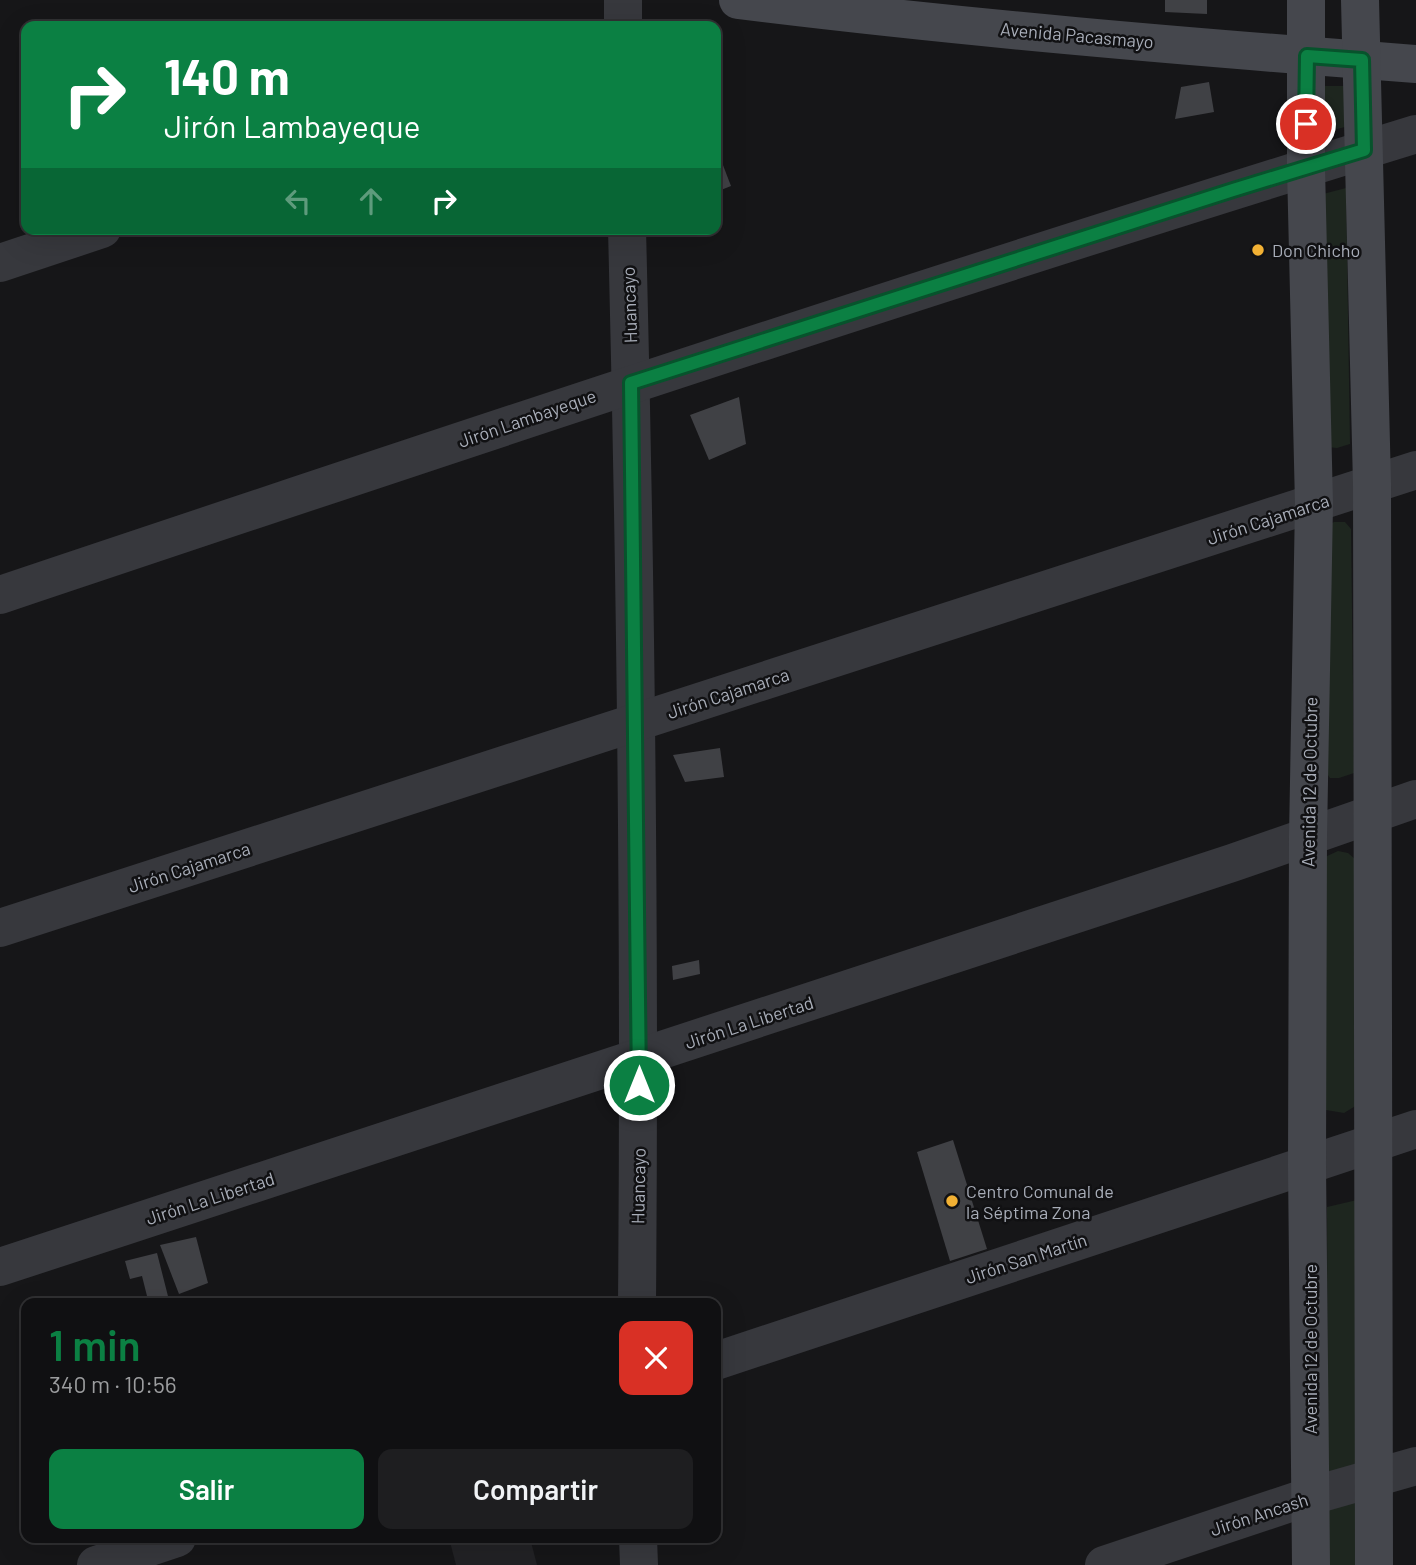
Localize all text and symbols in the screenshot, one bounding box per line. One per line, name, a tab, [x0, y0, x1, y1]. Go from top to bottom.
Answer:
street label: Avenida Pacasmayo	[999, 17, 1155, 53]
text: 140 m	[164, 46, 290, 105]
icon: right	[49, 49, 140, 140]
pin	[1276, 94, 1336, 154]
icon: arrive	[1287, 105, 1325, 143]
text: Jirón Lambayeque	[164, 106, 421, 144]
icon: left	[279, 182, 317, 220]
icon: ahead	[352, 182, 390, 220]
icon: right	[425, 182, 463, 220]
place label: Don Chicho	[1272, 239, 1360, 261]
marker: Don Chicho	[1250, 242, 1266, 258]
street label: Huancayo	[617, 266, 641, 344]
street label: Jirón Lambayeque	[455, 384, 599, 452]
street label: Jirón Cajamarca	[1204, 489, 1332, 549]
street label: Jirón Cajamarca	[664, 663, 792, 723]
street label: Avenida 12 de Octubre	[1297, 697, 1321, 867]
street label: Jirón Cajamarca	[125, 837, 253, 897]
street label: Jirón La Libertad	[682, 991, 816, 1053]
position arrow	[602, 1048, 676, 1122]
street label: Huancayo	[626, 1148, 650, 1224]
street label: Jirón La Libertad	[143, 1167, 277, 1229]
place label: Centro Comunal de la Séptima Zona	[966, 1180, 1114, 1223]
marker: Centro Comunal de la Séptima Zona	[944, 1193, 960, 1209]
street label: Jirón San Martín	[963, 1228, 1089, 1288]
street label: Avenida 12 de Octubre	[1299, 1264, 1321, 1434]
text: 1 min	[49, 1319, 141, 1369]
button: close	[619, 1321, 693, 1395]
text: 340 m · 10:56	[49, 1370, 177, 1398]
button: Salir	[49, 1449, 364, 1529]
button: Compartir	[378, 1449, 693, 1529]
street label: Jirón Ancash	[1207, 1488, 1311, 1540]

